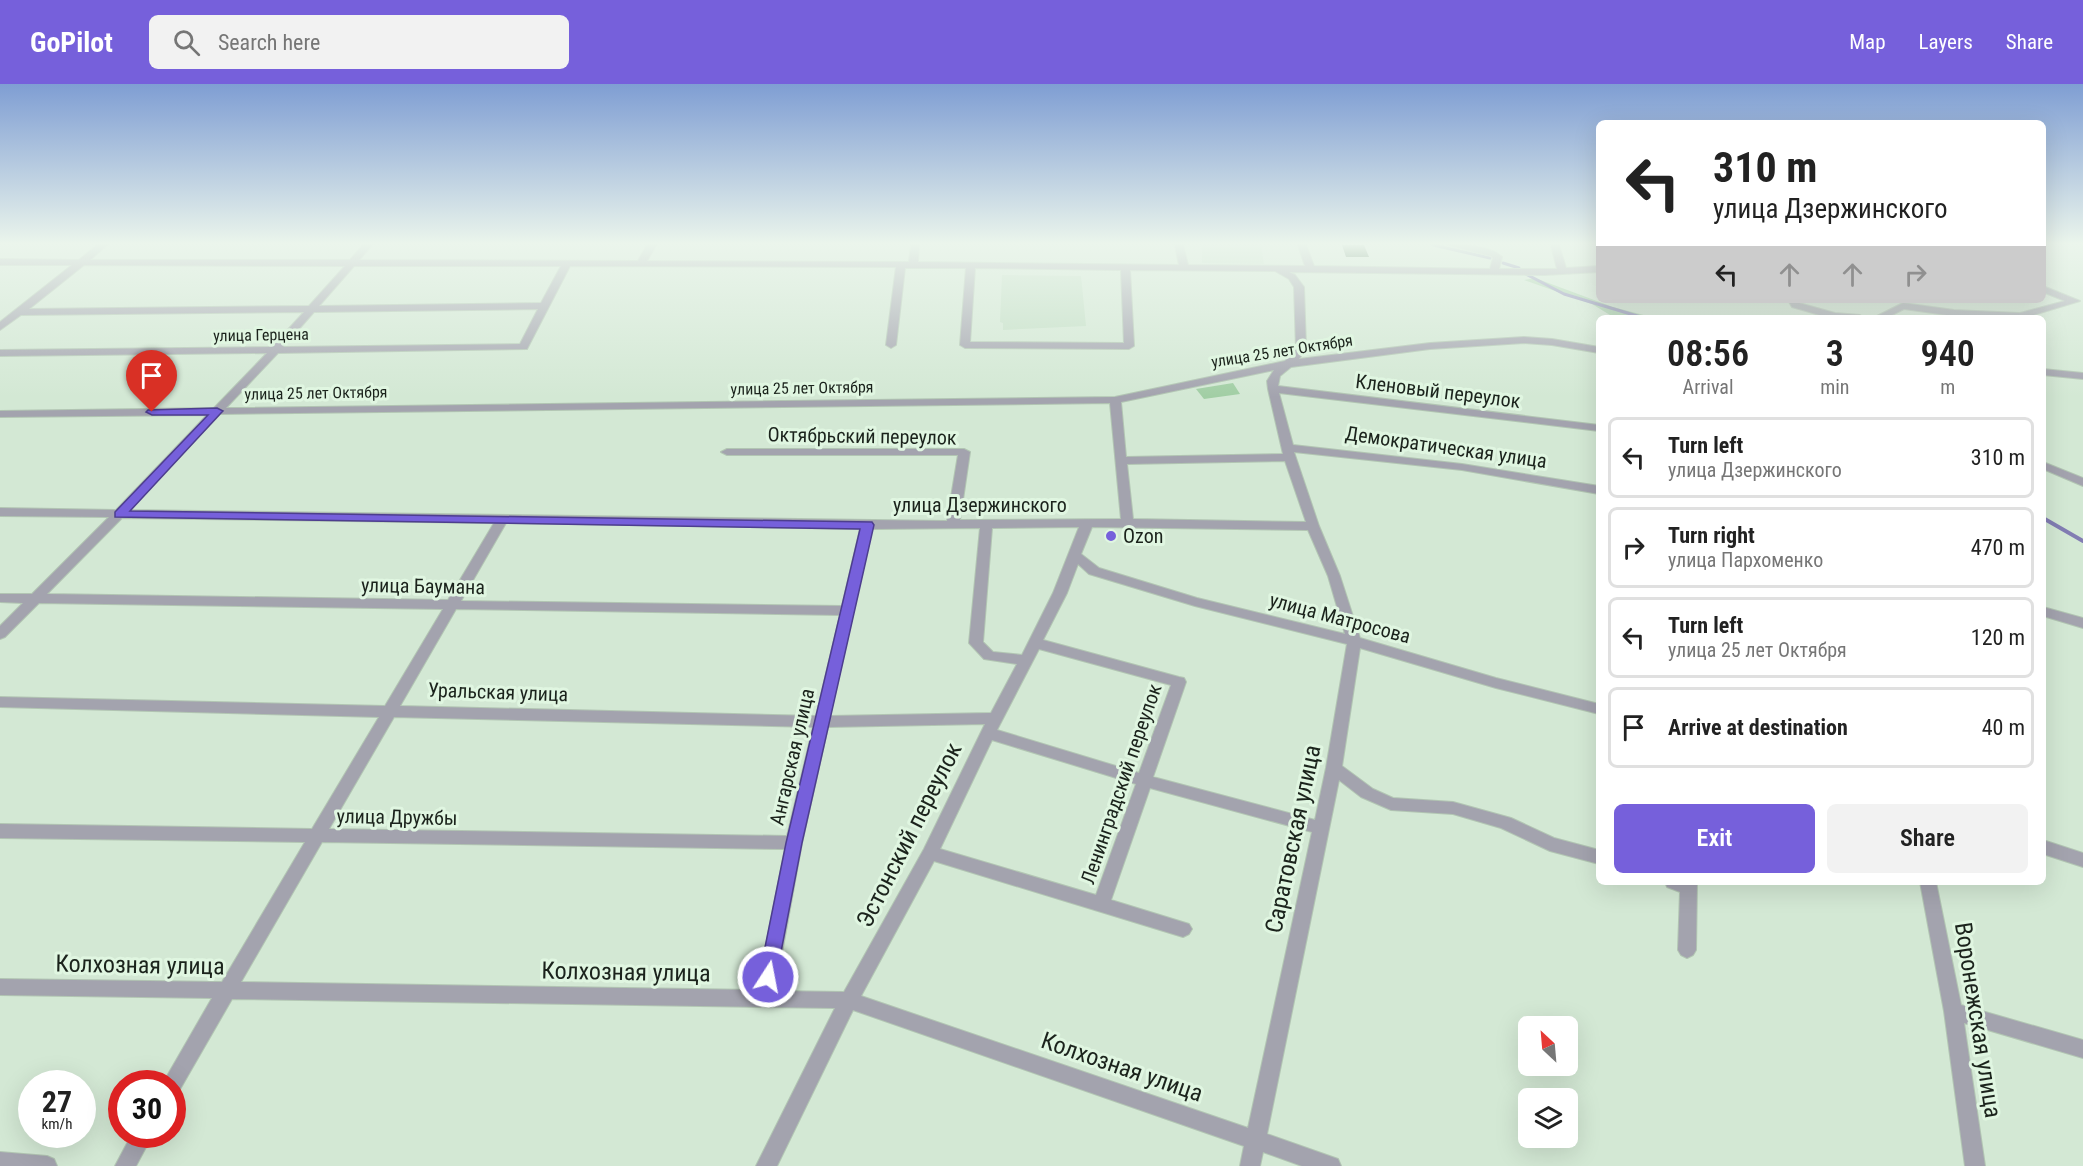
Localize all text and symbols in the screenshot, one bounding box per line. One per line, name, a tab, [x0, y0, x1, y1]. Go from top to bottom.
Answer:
search box	[149, 15, 569, 69]
text: GoPilot	[30, 26, 113, 59]
icon: search	[170, 26, 203, 59]
text: Search here	[218, 30, 320, 55]
text: Map	[1849, 30, 1886, 54]
text: Layers	[1919, 30, 1973, 54]
text: Share	[2006, 30, 2053, 54]
text: 310 m	[1713, 143, 1818, 192]
icon: left	[1614, 144, 1692, 222]
text: улица Дзержинского	[1713, 193, 1948, 225]
icon: left	[1710, 258, 1743, 291]
icon: ahead	[1773, 258, 1806, 291]
icon: ahead	[1836, 258, 1869, 291]
icon: right	[1899, 258, 1932, 291]
street label: улица Герцена	[213, 325, 309, 345]
street label: улица 25 лет Октября	[1210, 330, 1354, 372]
text: 08:56	[1667, 333, 1749, 375]
text: 3	[1826, 333, 1844, 375]
text: 940	[1921, 333, 1975, 375]
pin	[126, 350, 177, 412]
icon: arrive	[135, 359, 168, 392]
street label: Кленовый переулок	[1354, 369, 1522, 413]
text: Arrival	[1683, 375, 1734, 399]
text: min	[1820, 375, 1849, 399]
text: m	[1940, 375, 1955, 399]
street label: улица 25 лет Октября	[730, 377, 874, 399]
street label: улица 25 лет Октября	[244, 382, 388, 404]
street label: Демократическая улица	[1344, 421, 1548, 473]
street label: Октябрьский переулок	[767, 422, 957, 450]
text: Turn left	[1668, 433, 1743, 458]
icon: left	[1617, 441, 1650, 474]
text: 310 m	[1971, 445, 2025, 470]
text: улица Дзержинского	[1668, 458, 1842, 482]
street label: улица Дзержинского	[893, 493, 1067, 517]
text: Turn right	[1668, 523, 1755, 548]
place label: Ozon	[1123, 524, 1163, 548]
marker: Ozon	[1104, 529, 1118, 543]
icon: right	[1617, 531, 1650, 564]
text: 470 m	[1971, 535, 2025, 560]
text: улица Пархоменко	[1668, 548, 1823, 572]
street label: улица Баумана	[361, 573, 485, 599]
street label: улица Матросова	[1267, 588, 1413, 648]
text: Turn left	[1668, 613, 1743, 638]
icon: left	[1617, 621, 1650, 654]
text: 120 m	[1971, 625, 2025, 650]
text: улица 25 лет Октября	[1668, 638, 1847, 662]
street label: Уральская улица	[428, 678, 568, 706]
street label: Ленинградский переулок	[1075, 680, 1167, 887]
street label: Ангарская улица	[765, 686, 819, 828]
icon: arrive	[1617, 711, 1650, 744]
text: Arrive at destination	[1668, 715, 1848, 740]
text: 40 m	[1982, 715, 2025, 740]
street label: Эстонский переулок	[850, 738, 968, 932]
street label: Саратовская улица	[1259, 743, 1327, 935]
street label: улица Дружбы	[336, 804, 458, 830]
button: Exit	[1614, 804, 1815, 873]
button: Share	[1827, 804, 2028, 873]
street label: Воронежская улица	[1949, 920, 2007, 1120]
position arrow	[736, 945, 800, 1009]
street label: Колхозная улица	[55, 950, 225, 980]
street label: Колхозная улица	[541, 957, 711, 987]
north arrow	[1518, 1016, 1578, 1076]
map controls	[1518, 1016, 1578, 1148]
street label: Колхозная улица	[1037, 1026, 1207, 1108]
speed limit sign: 30	[108, 1070, 186, 1148]
text: 27	[42, 1084, 72, 1119]
button: layers	[1518, 1088, 1578, 1148]
text: km/h	[42, 1115, 72, 1133]

